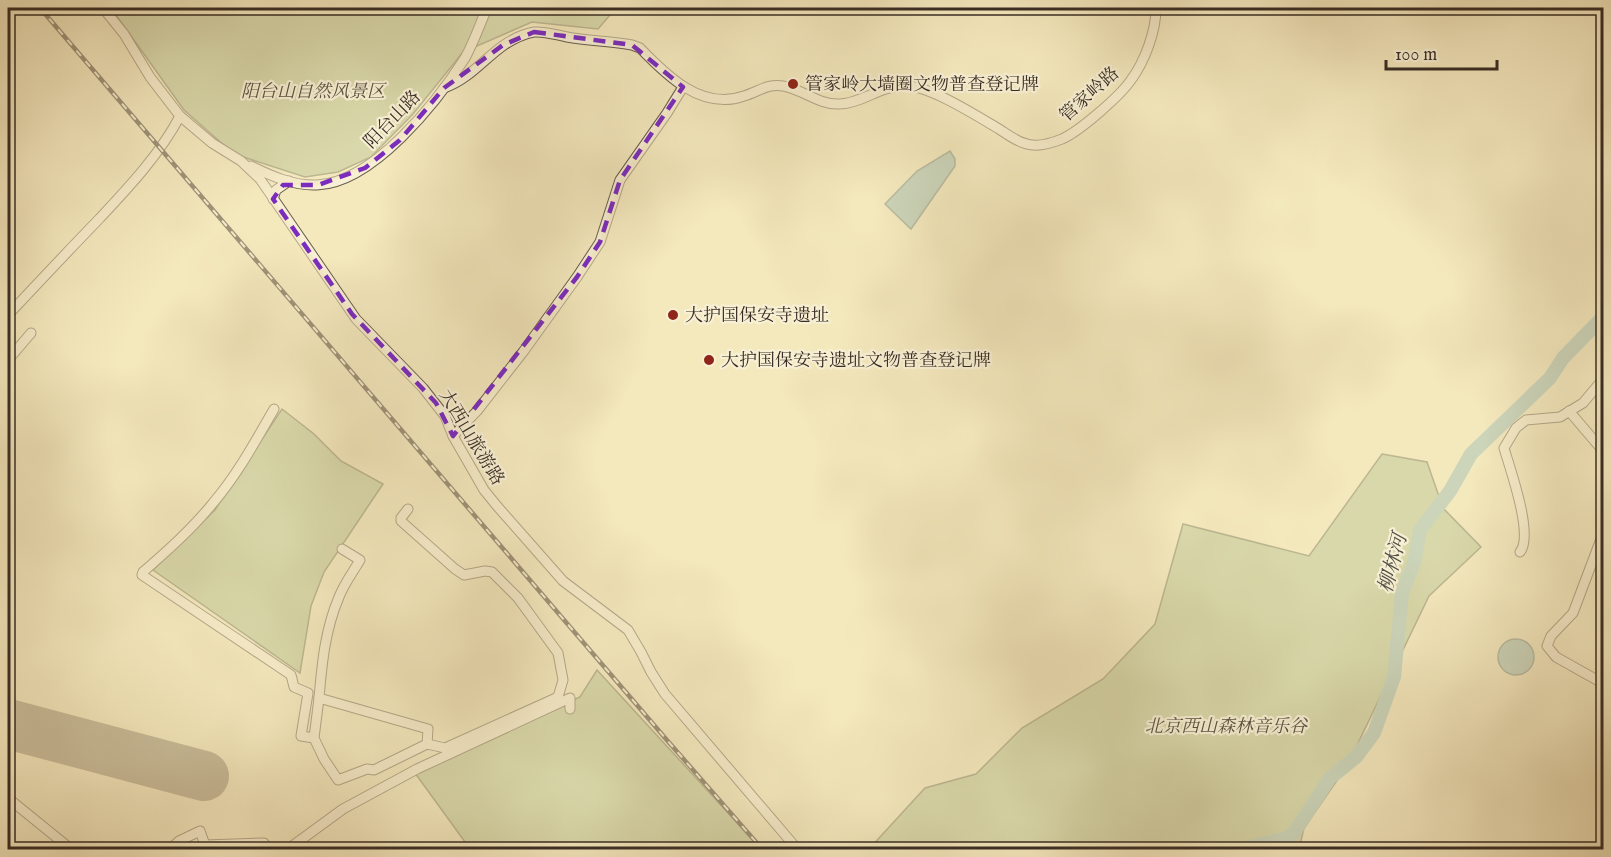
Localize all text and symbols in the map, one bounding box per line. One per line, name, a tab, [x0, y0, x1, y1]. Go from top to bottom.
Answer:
scale bar	[1386, 33, 1497, 71]
text: 100 m	[1395, 44, 1437, 67]
street label: 管家岭路	[1056, 62, 1124, 128]
place label: 管家岭大墙圈文物普查登记牌	[805, 74, 1039, 97]
marker: 管家岭大墙圈文物普查登记牌	[786, 77, 800, 91]
park label: 阳台山自然风景区	[241, 81, 387, 104]
street label: 阳台山路	[360, 86, 426, 154]
place label: 大护国保安寺遗址	[685, 305, 829, 328]
marker: 大护国保安寺遗址	[666, 308, 680, 322]
place label: 大护国保安寺遗址文物普查登记牌	[721, 350, 991, 373]
marker: 大护国保安寺遗址文物普查登记牌	[702, 353, 716, 367]
street label: 大西山旅游路	[433, 386, 508, 490]
water label: 柳林河	[1374, 528, 1414, 596]
park label: 北京西山森林音乐谷	[1145, 716, 1308, 739]

